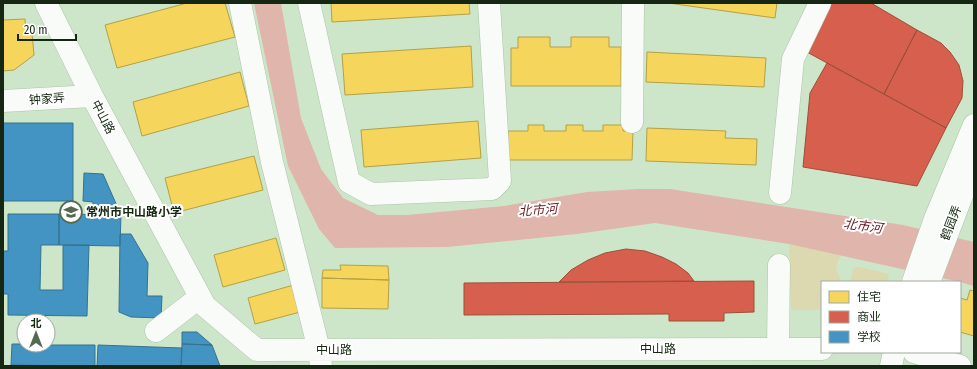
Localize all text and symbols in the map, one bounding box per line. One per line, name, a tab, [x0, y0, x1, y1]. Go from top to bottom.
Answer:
scale bar	[18, 16, 76, 42]
text: 20 m	[24, 23, 48, 37]
street label: 钟家弄	[29, 91, 65, 107]
street label: 中山路	[88, 98, 118, 136]
school or university icon: 常州市中山路小学	[58, 199, 84, 225]
water label: 北市河	[518, 201, 561, 219]
street label: 鹤园弄	[938, 204, 964, 242]
place label: 常州市中山路小学	[86, 205, 182, 219]
water label: 北市河	[843, 216, 886, 237]
legend	[821, 281, 961, 353]
text: 住宅	[857, 290, 881, 304]
text: 商业	[857, 310, 881, 324]
north arrow	[16, 313, 56, 353]
text: 北	[31, 317, 42, 330]
text: 学校	[857, 330, 881, 344]
street label: 中山路	[640, 342, 676, 356]
street label: 中山路	[316, 343, 352, 357]

